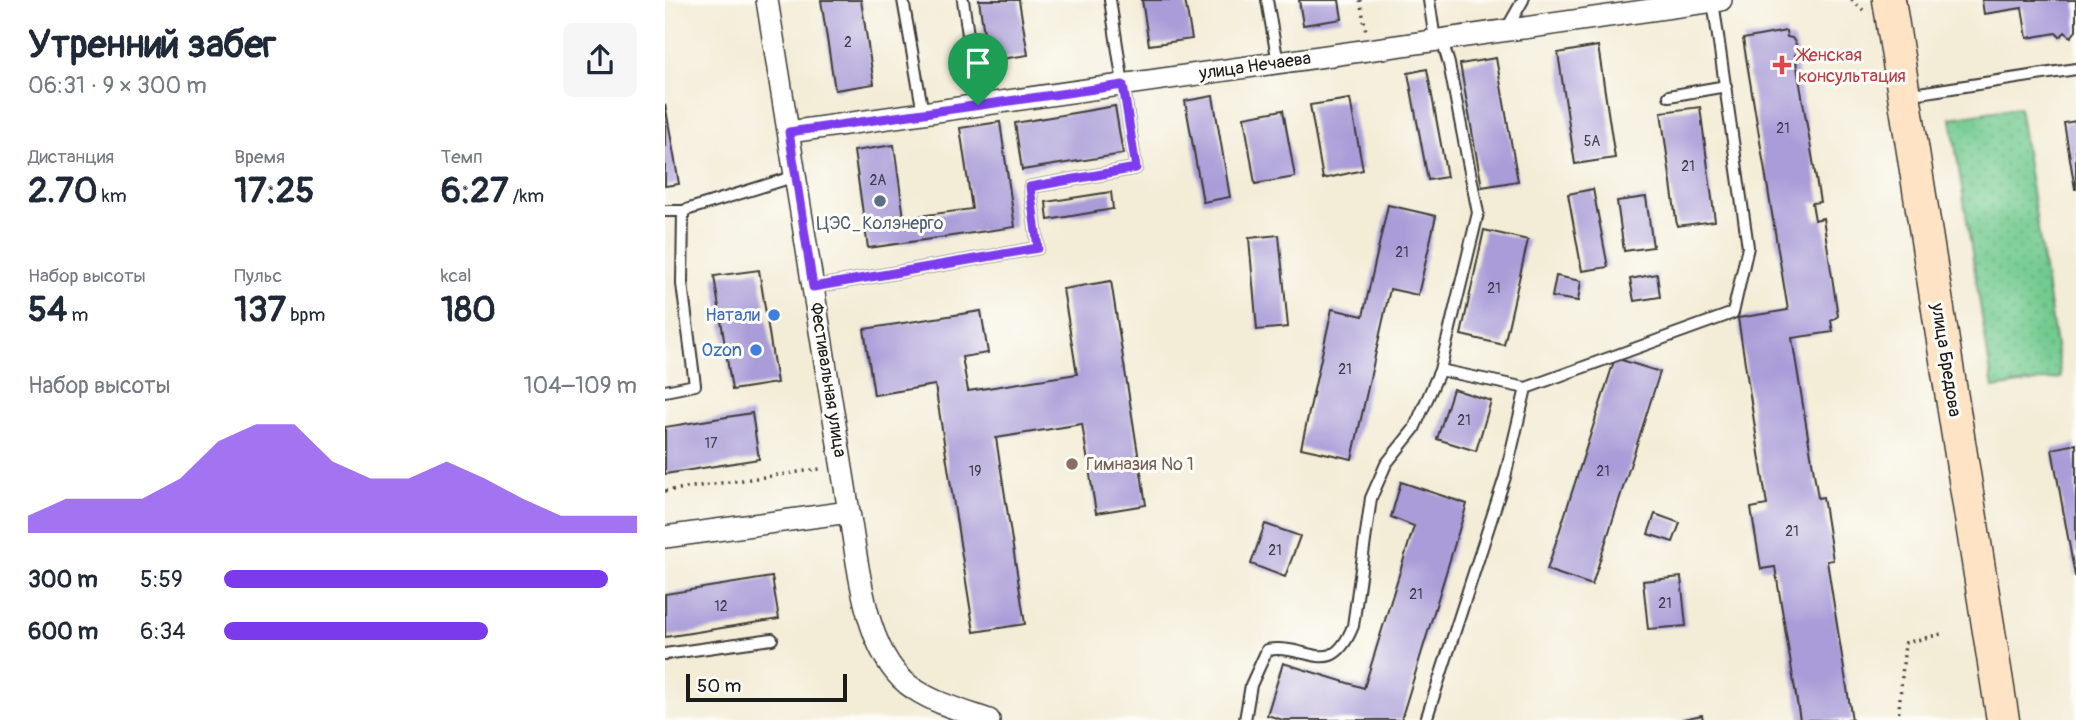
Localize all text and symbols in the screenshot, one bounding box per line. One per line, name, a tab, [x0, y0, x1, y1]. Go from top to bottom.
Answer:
text: Утренний забег	[28, 21, 276, 69]
button: share	[563, 23, 637, 97]
pin	[948, 33, 1008, 105]
house number: 2	[844, 34, 852, 51]
icon: arrive	[959, 44, 997, 82]
place label: Женская консультация	[1795, 44, 1906, 88]
street label: улица Нечаева	[1197, 47, 1312, 85]
marker: Женская консультация	[1772, 55, 1792, 75]
text: 06:31 · 9 × 300 m	[28, 71, 207, 100]
house number: 21	[1776, 120, 1790, 137]
house number: 5А	[1584, 133, 1600, 150]
text: Дистанция	[28, 145, 114, 169]
text: Время	[234, 145, 285, 169]
text: Темп	[441, 145, 483, 169]
house number: 21	[1681, 158, 1695, 175]
text: 2.70	[28, 169, 98, 213]
text: 17:25	[234, 169, 314, 213]
text: 6:27	[441, 169, 508, 213]
house number: 2А	[870, 172, 886, 189]
text: km	[98, 184, 127, 208]
text: /km	[508, 184, 544, 208]
marker: ЦЭС_Колэнерго	[872, 193, 888, 209]
place label: ЦЭС_Колэнерго	[816, 212, 944, 235]
house number: 21	[1395, 244, 1409, 261]
text: Набор высоты	[28, 264, 146, 288]
text: Пульс	[234, 264, 282, 288]
text: kcal	[441, 264, 472, 288]
house number: 21	[1487, 280, 1501, 297]
text: 54	[28, 288, 67, 332]
text: 137	[234, 288, 286, 332]
text: 180	[441, 288, 496, 332]
street label: Фестивальная улица	[804, 301, 852, 459]
street label: улица Бредова	[1926, 301, 1966, 418]
text: m	[67, 303, 88, 327]
text: bpm	[286, 303, 325, 327]
place label: Натали	[705, 304, 760, 327]
marker: Натали	[766, 307, 782, 323]
place label: Ozon	[702, 339, 742, 362]
marker: Ozon	[748, 342, 764, 358]
house number: 21	[1338, 361, 1352, 378]
text: Набор высоты	[28, 371, 170, 400]
text: 104–109 m	[523, 371, 637, 400]
house number: 21	[1457, 412, 1471, 429]
house number: 17	[705, 435, 718, 452]
place label: Гимназия № 1	[1086, 453, 1194, 476]
marker: Гимназия № 1	[1064, 456, 1080, 472]
house number: 19	[969, 463, 981, 480]
house number: 21	[1596, 463, 1610, 480]
house number: 21	[1785, 523, 1799, 540]
house number: 21	[1268, 542, 1282, 559]
text: 300 m	[28, 565, 98, 594]
text: 5:59	[140, 565, 183, 594]
house number: 21	[1409, 586, 1423, 603]
house number: 21	[1658, 595, 1672, 612]
house number: 12	[714, 598, 728, 615]
text: 600 m	[28, 617, 98, 646]
text: 6:34	[140, 617, 186, 646]
scale bar	[686, 671, 847, 703]
text: 50 m	[697, 674, 741, 698]

